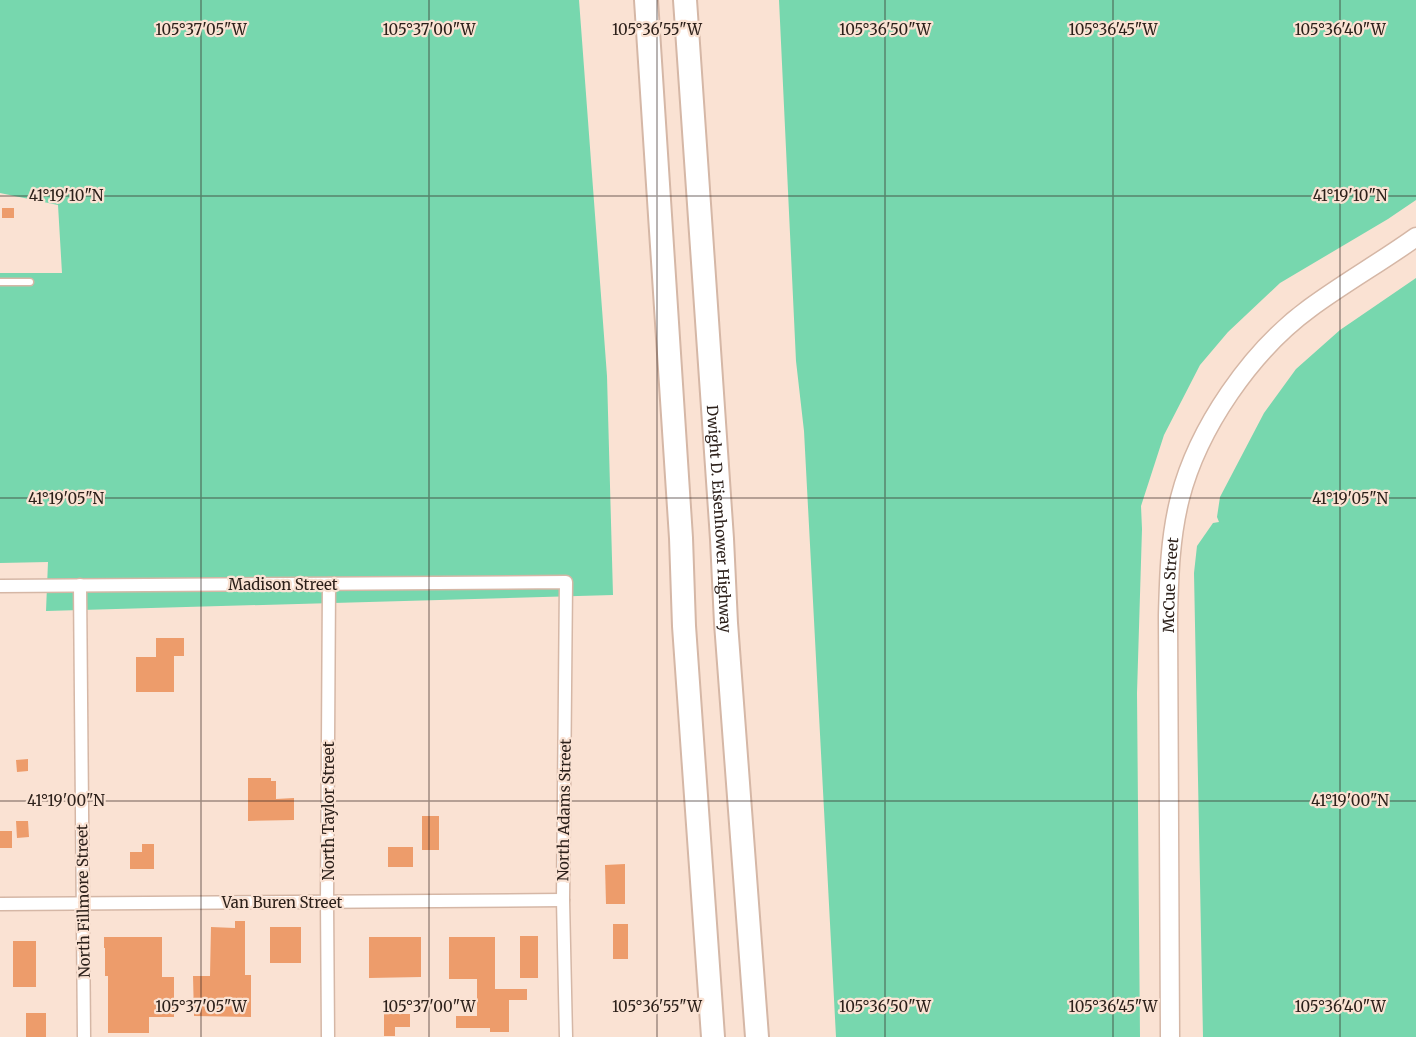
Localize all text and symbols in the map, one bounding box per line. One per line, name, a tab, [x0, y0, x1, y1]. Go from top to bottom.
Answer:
text: 105°37'05"W	[155, 20, 248, 39]
text: 105°37'00"W	[382, 20, 477, 39]
text: 105°36'55"W	[612, 20, 703, 39]
text: 105°36'50"W	[839, 20, 932, 39]
text: 105°36'45"W	[1069, 20, 1158, 39]
text: 105°36'40"W	[1294, 20, 1387, 39]
text: 41°19'10"N	[29, 186, 104, 205]
text: 41°19'10"N	[1313, 186, 1388, 205]
street label: Dwight D. Eisenhower Highway	[703, 404, 736, 634]
text: 41°19'05"N	[28, 489, 105, 508]
text: 41°19'05"N	[1312, 489, 1389, 508]
street label: McCue Street	[1158, 536, 1182, 633]
street label: Madison Street	[228, 575, 338, 594]
street label: North Adams Street	[553, 738, 575, 881]
street label: North Taylor Street	[319, 741, 338, 881]
text: 41°19'00"N	[27, 791, 105, 810]
text: 41°19'00"N	[1311, 791, 1389, 810]
street label: North Fillmore Street	[72, 824, 94, 978]
street label: Van Buren Street	[221, 893, 342, 912]
text: 105°37'05"W	[155, 997, 248, 1016]
text: 105°37'00"W	[382, 997, 477, 1016]
text: 105°36'55"W	[612, 997, 703, 1016]
text: 105°36'50"W	[839, 997, 932, 1016]
text: 105°36'45"W	[1069, 997, 1158, 1016]
text: 105°36'40"W	[1294, 997, 1387, 1016]

